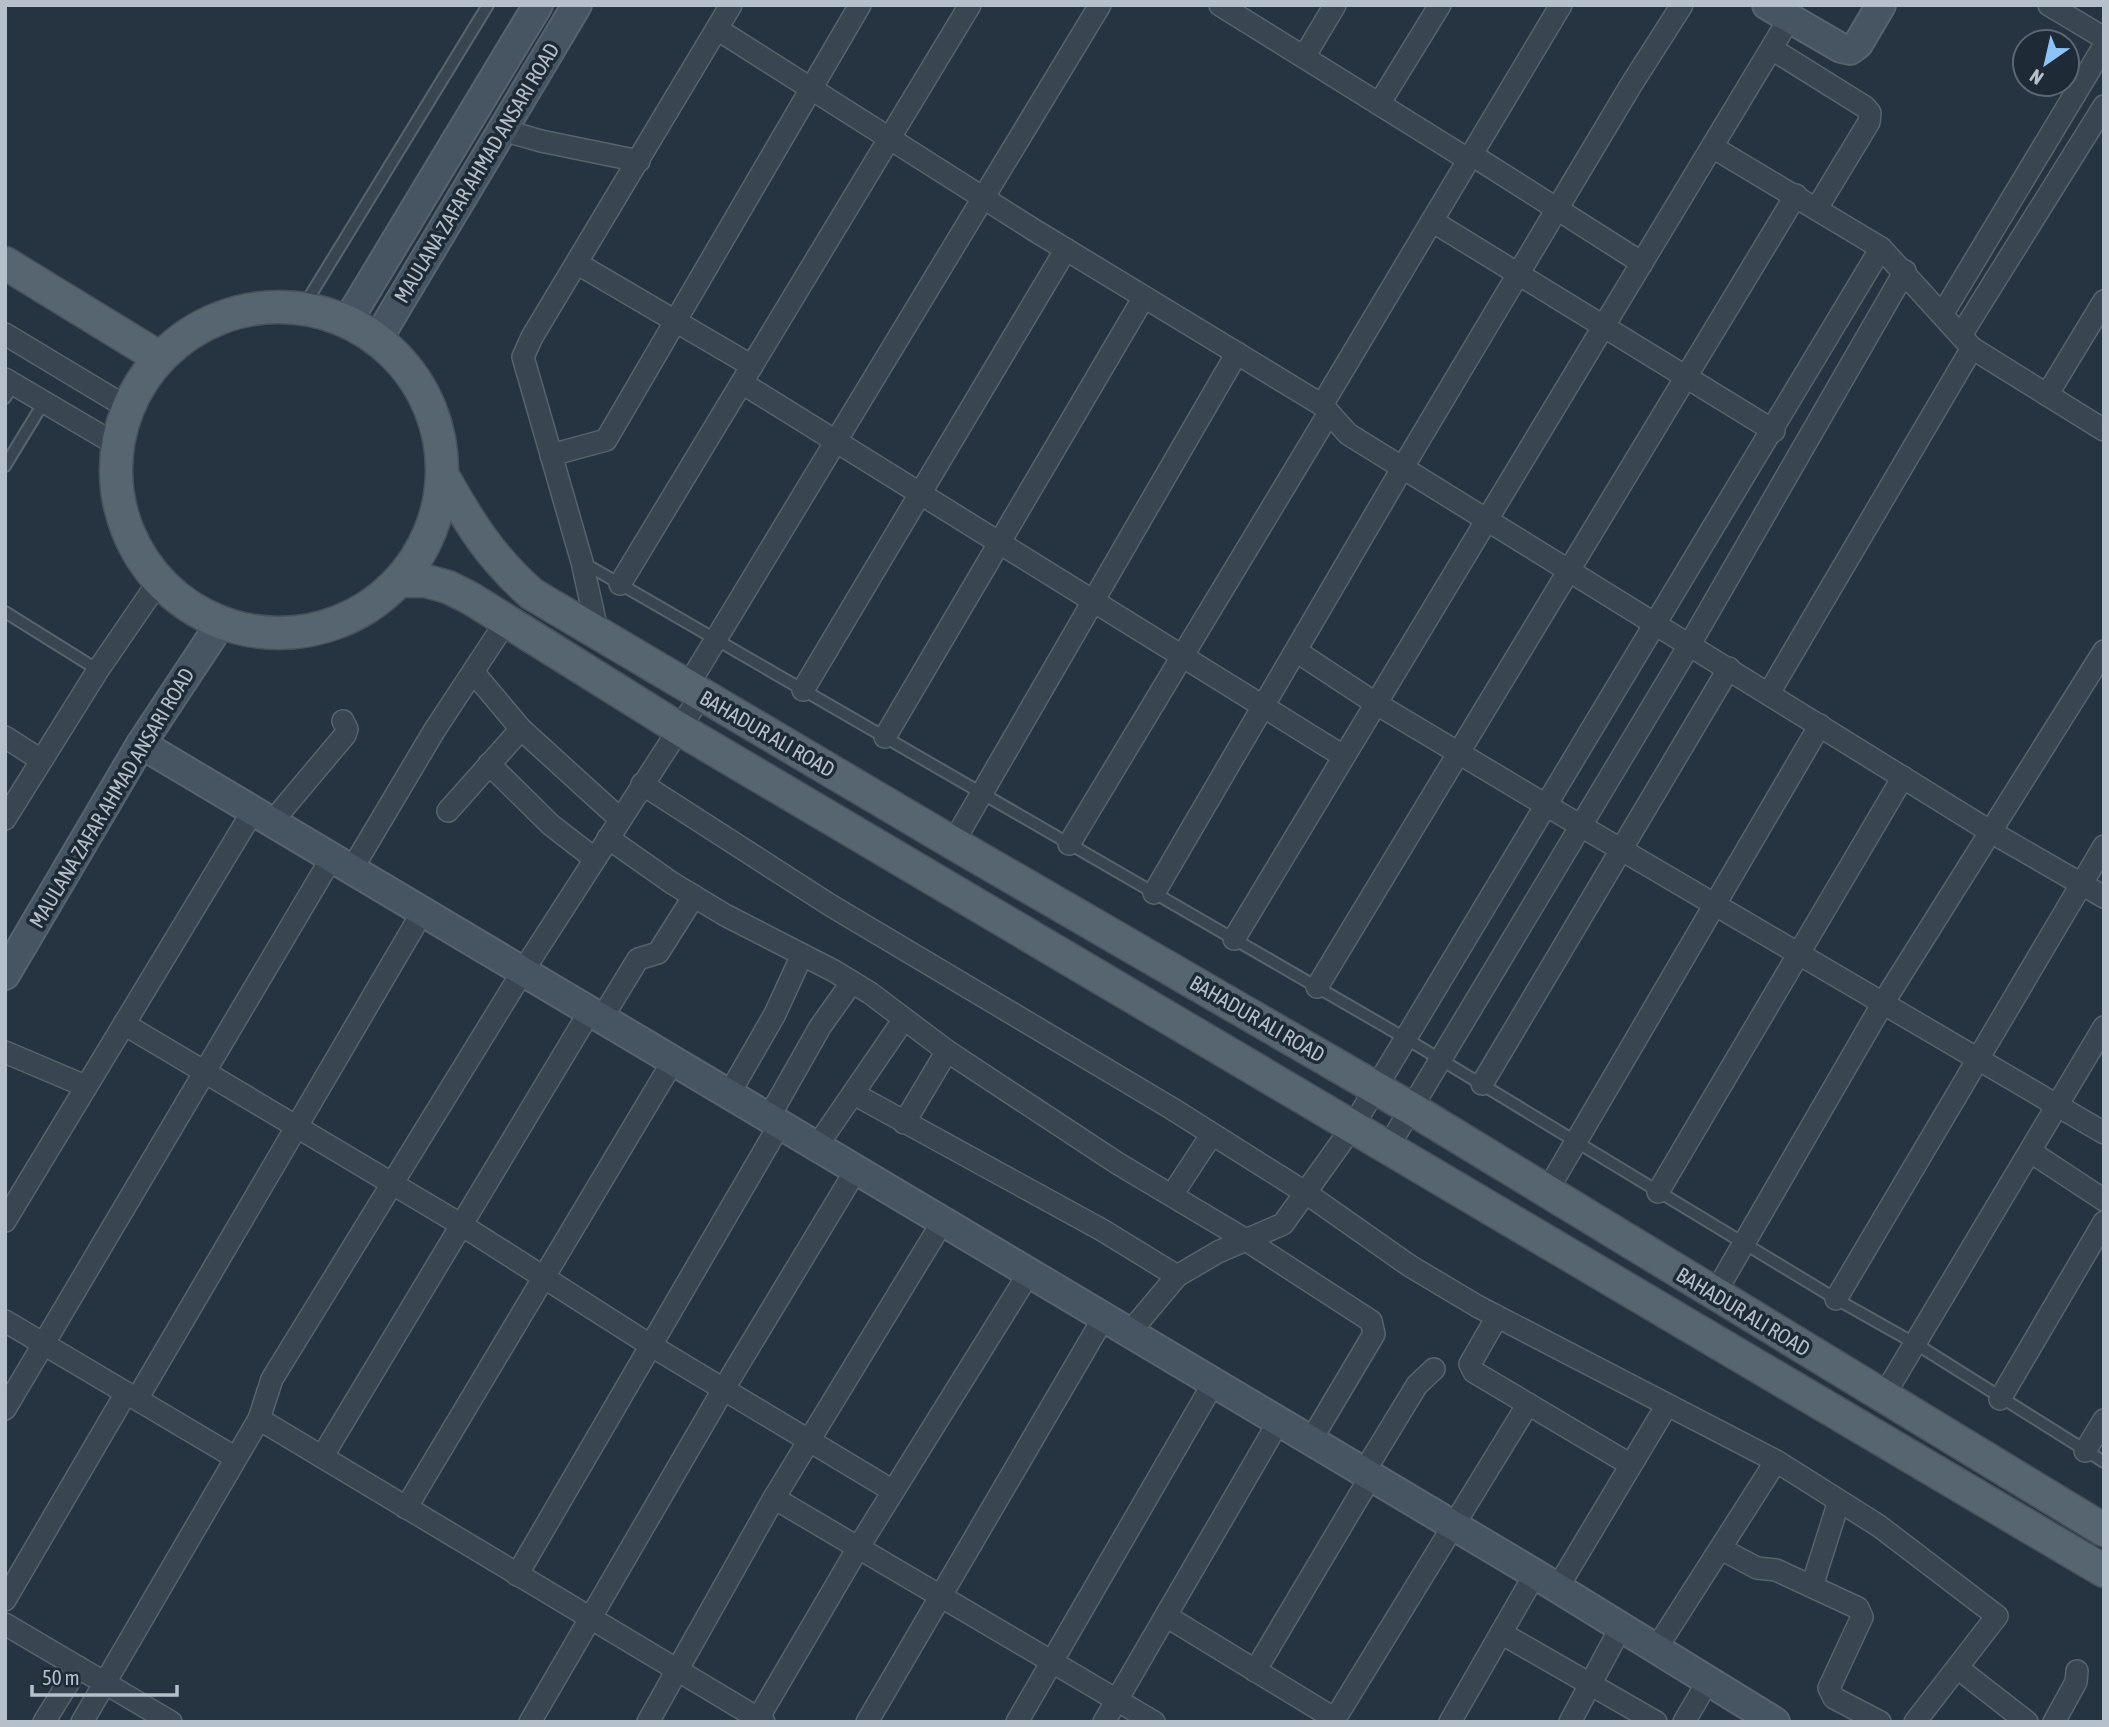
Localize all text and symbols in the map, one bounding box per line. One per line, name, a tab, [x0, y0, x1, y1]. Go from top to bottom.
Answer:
north arrow	[2011, 28, 2081, 98]
street label: MAULANA ZAFAR AHMAD ANSARI ROAD	[389, 38, 563, 307]
text: N	[2026, 65, 2047, 89]
street label: MAULANA ZAFAR AHMAD ANSARI ROAD	[24, 663, 198, 932]
street label: BAHADUR ALI ROAD	[696, 685, 839, 781]
street label: BAHADUR ALI ROAD	[1186, 970, 1329, 1066]
street label: BAHADUR ALI ROAD	[1672, 1262, 1815, 1360]
scale bar	[32, 1654, 177, 1698]
text: 50 m	[42, 1665, 80, 1689]

